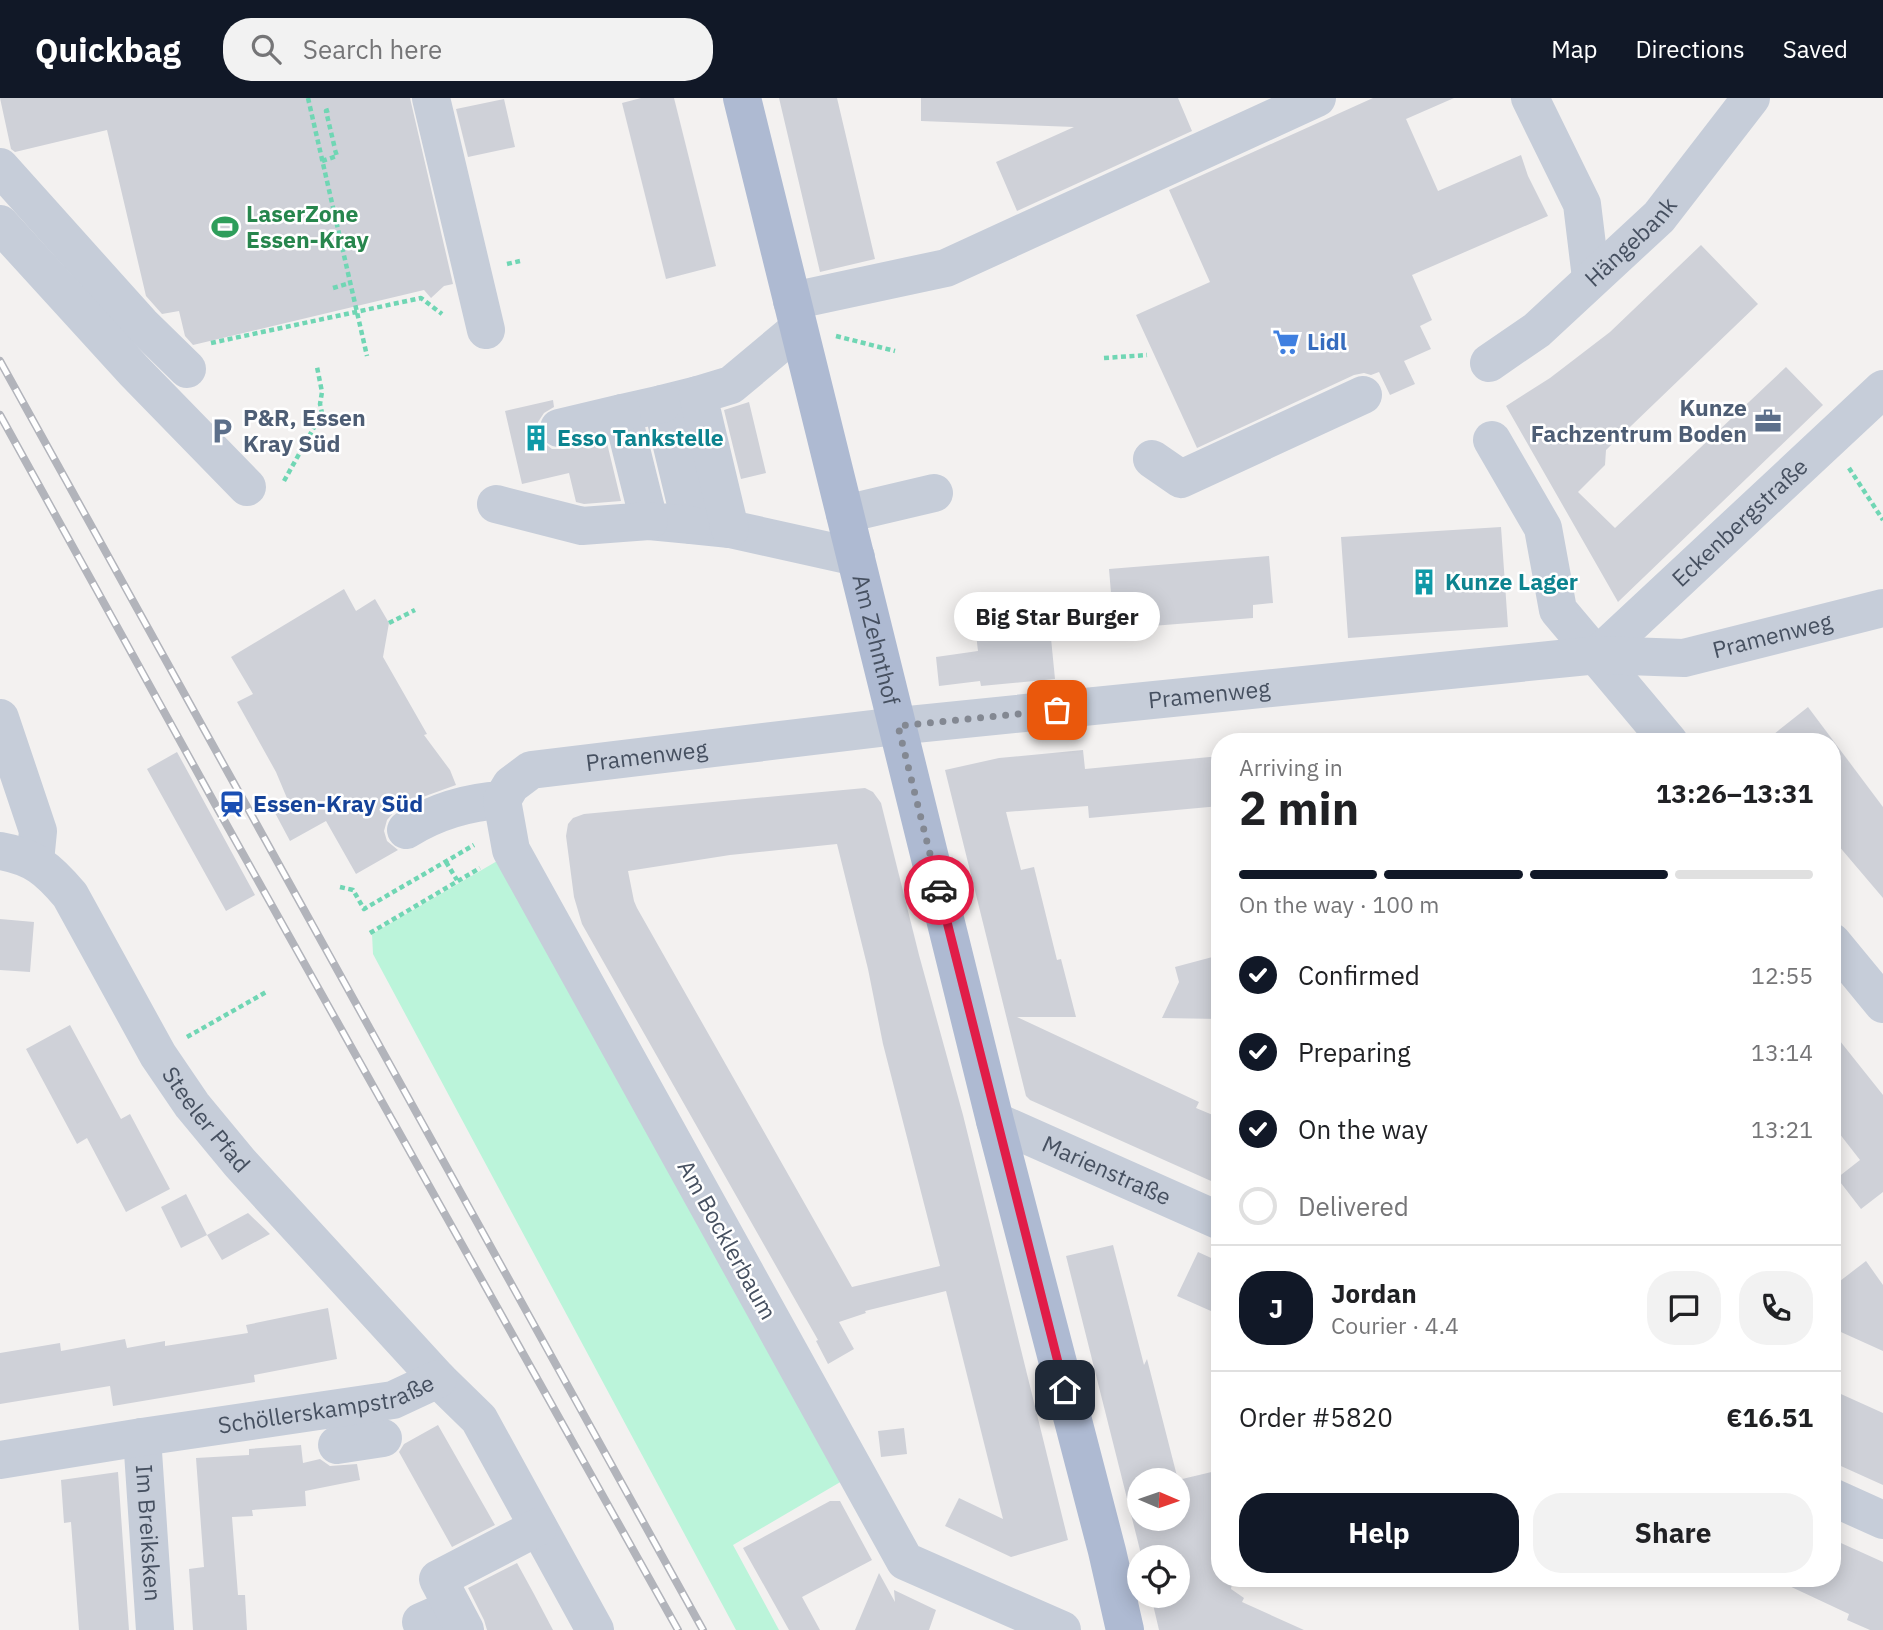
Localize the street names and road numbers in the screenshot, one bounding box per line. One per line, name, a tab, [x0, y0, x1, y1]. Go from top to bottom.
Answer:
street label: Hängebank	[1578, 191, 1683, 293]
street label: Eckenbergstraße	[1665, 451, 1814, 593]
street label: Am Zehnthof	[846, 571, 908, 708]
street label: Pramenweg	[1709, 605, 1835, 664]
street label: Pramenweg	[1147, 672, 1271, 714]
street label: Pramenweg	[584, 733, 709, 777]
street label: Steeler Pfad	[156, 1060, 257, 1178]
street label: Marienstraße	[1038, 1128, 1176, 1211]
street label: Am Bocklerbaum	[672, 1154, 784, 1325]
street label: Schöllerskampstraße	[216, 1367, 439, 1440]
street label: Im Breiksken	[130, 1463, 169, 1602]

